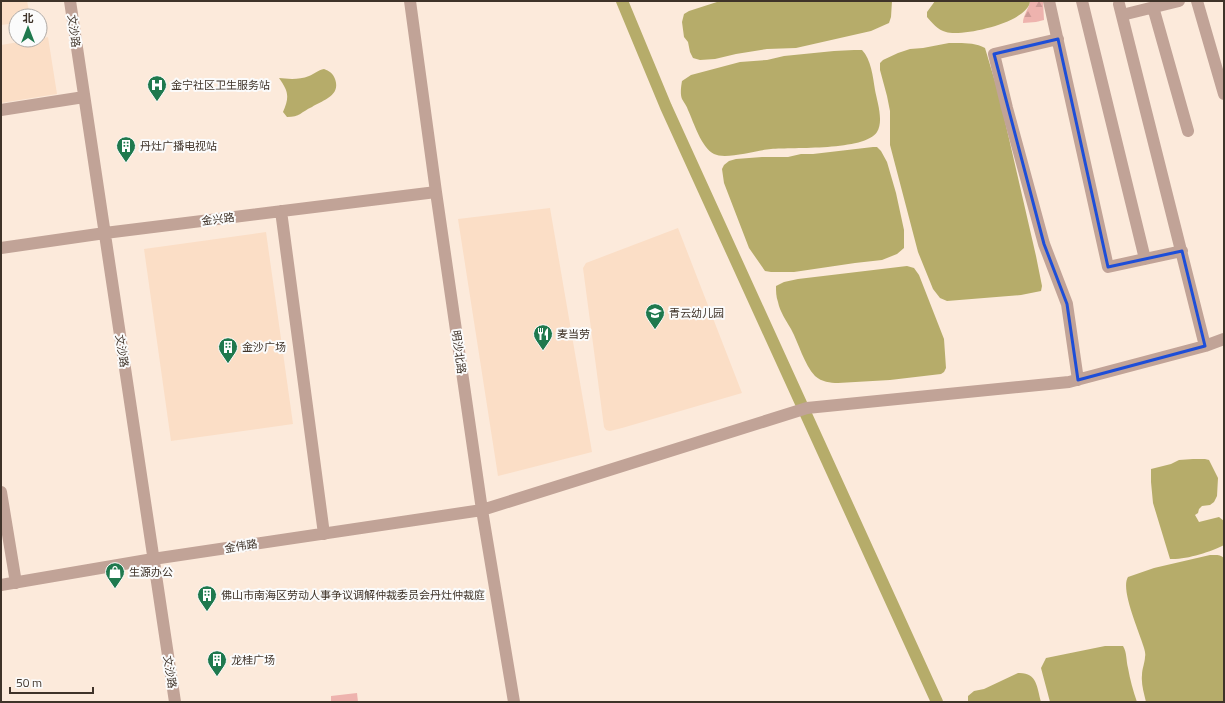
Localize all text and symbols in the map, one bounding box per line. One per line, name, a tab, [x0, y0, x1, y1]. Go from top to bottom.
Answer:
north arrow	[8, 8, 48, 48]
text: 北	[23, 10, 34, 26]
street label: 文沙路	[64, 14, 84, 48]
hospital icon: 金宁社区卫生服务站	[146, 74, 168, 102]
place label: 金宁社区卫生服务站	[171, 77, 270, 93]
building icon: 丹灶广播电视站	[115, 135, 137, 163]
place label: 丹灶广播电视站	[140, 138, 217, 154]
street label: 金兴路	[201, 209, 235, 229]
school or university icon: 青云幼儿园	[644, 302, 666, 330]
place label: 青云幼儿园	[669, 305, 724, 321]
restaurant icon: 麦当劳	[532, 323, 554, 351]
place label: 麦当劳	[557, 326, 590, 342]
street label: 明沙北路	[448, 329, 470, 375]
street label: 文沙路	[112, 333, 132, 369]
building icon: 金沙广场	[217, 336, 239, 364]
place label: 金沙广场	[242, 339, 286, 355]
street label: 金伟路	[223, 536, 259, 556]
shop icon: 生源办公	[104, 561, 126, 589]
place label: 生源办公	[129, 564, 173, 580]
building icon: 佛山市南海区劳动人事争议调解仲裁委员会丹灶仲裁庭	[196, 584, 218, 612]
place label: 佛山市南海区劳动人事争议调解仲裁委员会丹灶仲裁庭	[221, 587, 485, 603]
building icon: 龙桂广场	[206, 649, 228, 677]
place label: 龙桂广场	[231, 652, 275, 668]
street label: 文沙路	[160, 654, 180, 690]
scale bar	[10, 669, 93, 695]
text: 50 m	[16, 673, 42, 692]

